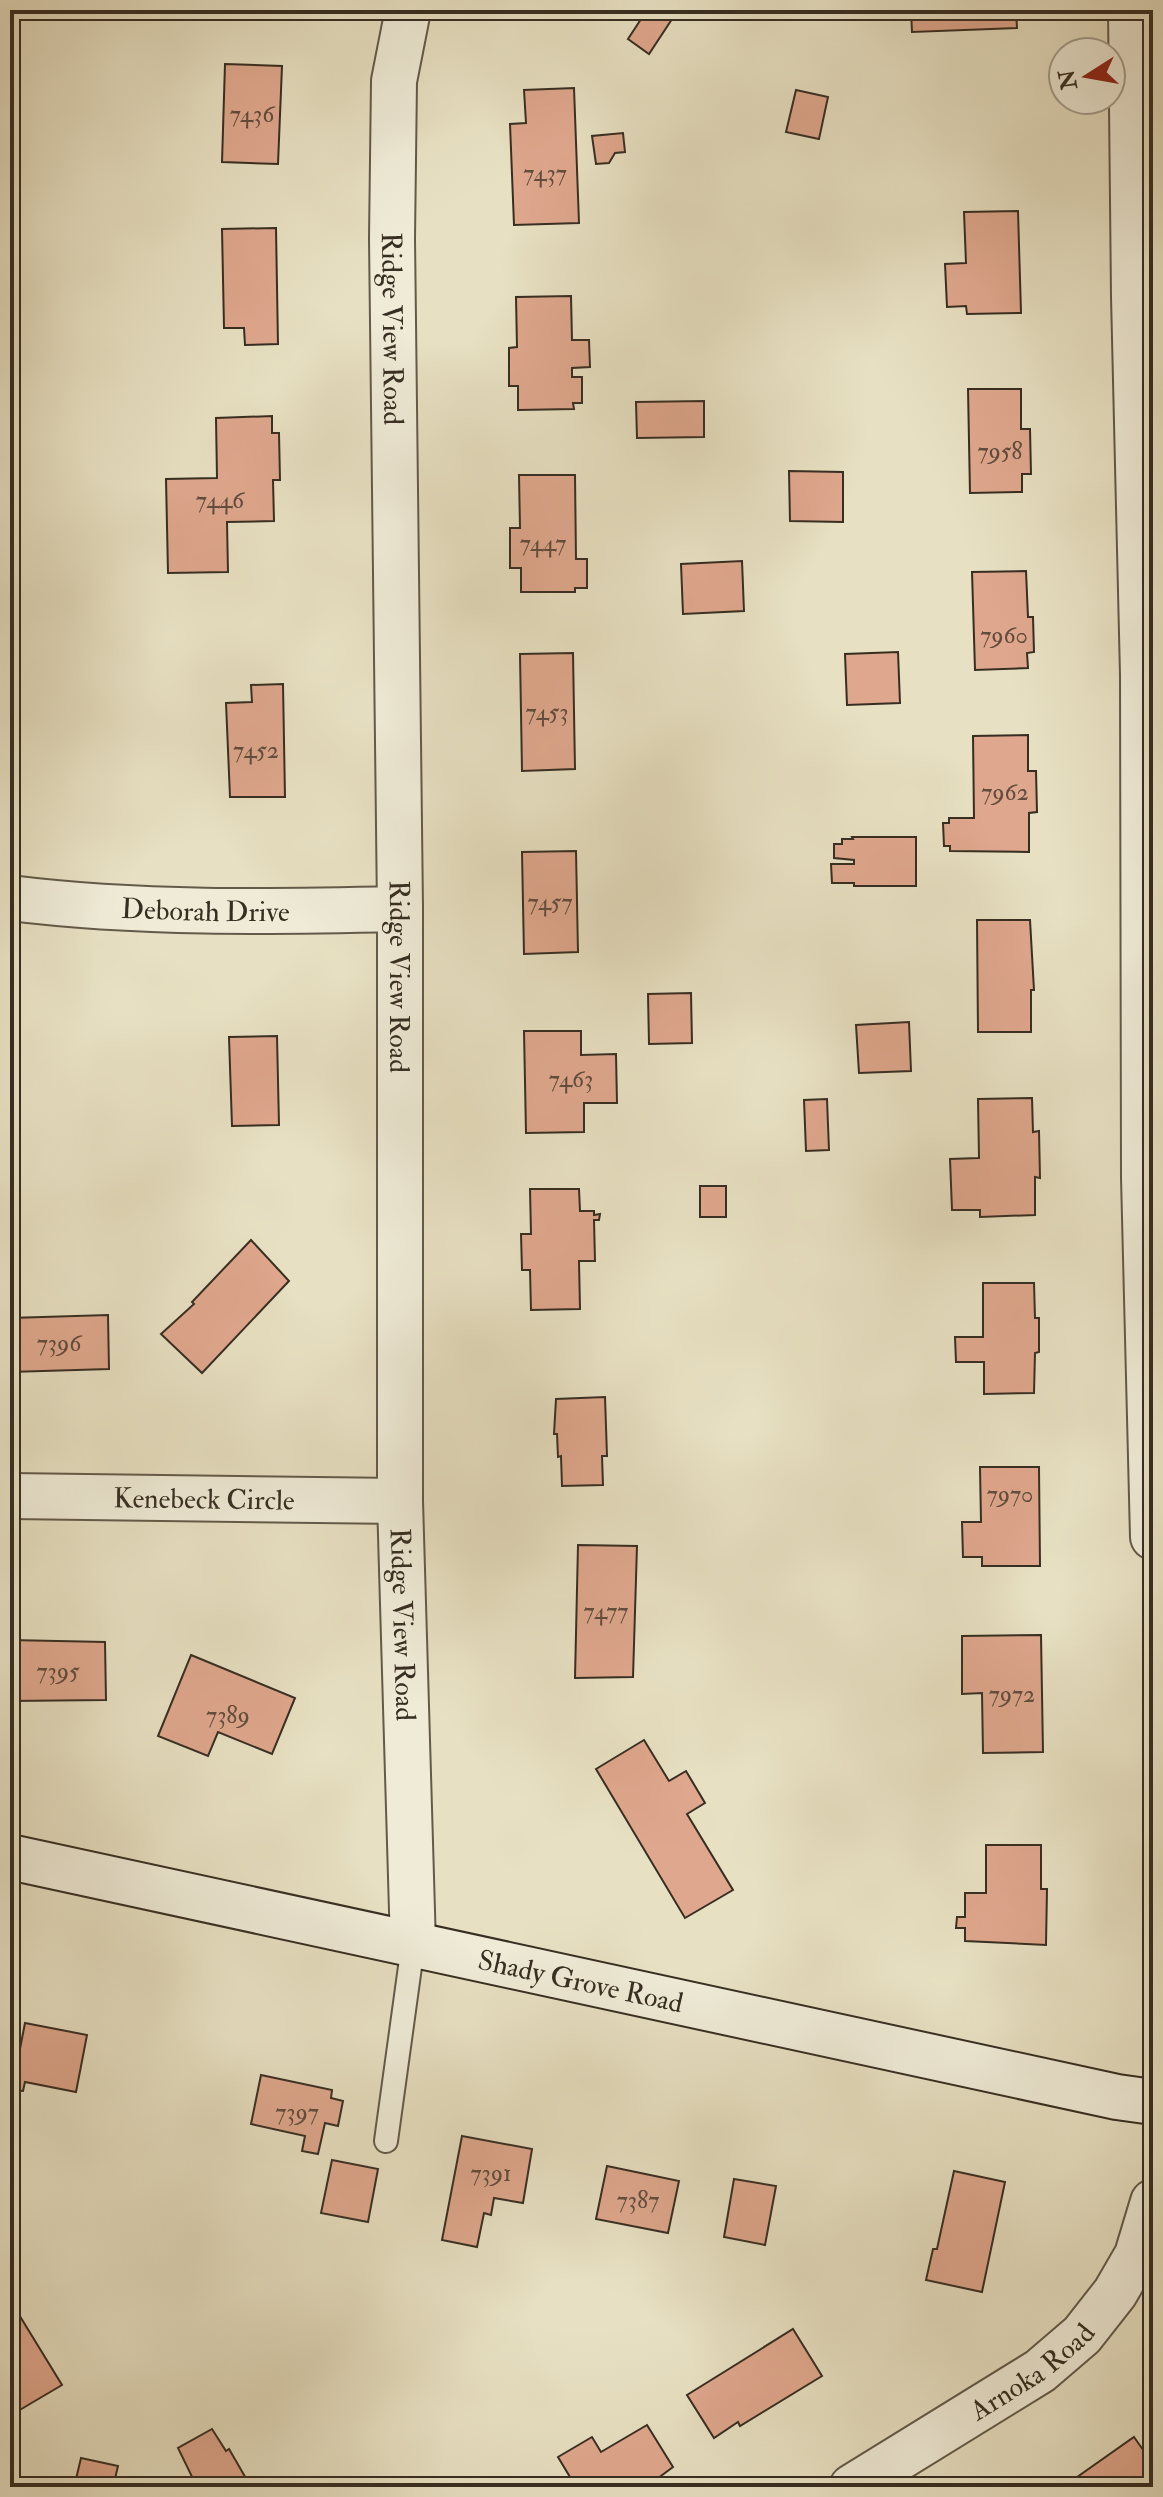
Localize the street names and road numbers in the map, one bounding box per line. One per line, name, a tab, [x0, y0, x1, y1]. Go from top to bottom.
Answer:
street label: Ridge View Road	[373, 232, 410, 426]
street label: Ridge View Road	[381, 880, 416, 1073]
street label: Deborah Drive	[120, 892, 290, 930]
street label: Kenebeck Circle	[113, 1481, 295, 1519]
street label: Ridge View Road	[382, 1528, 422, 1722]
street label: Shady Grove Road	[475, 1943, 686, 2021]
street label: Arnoka Road	[963, 2317, 1103, 2429]

